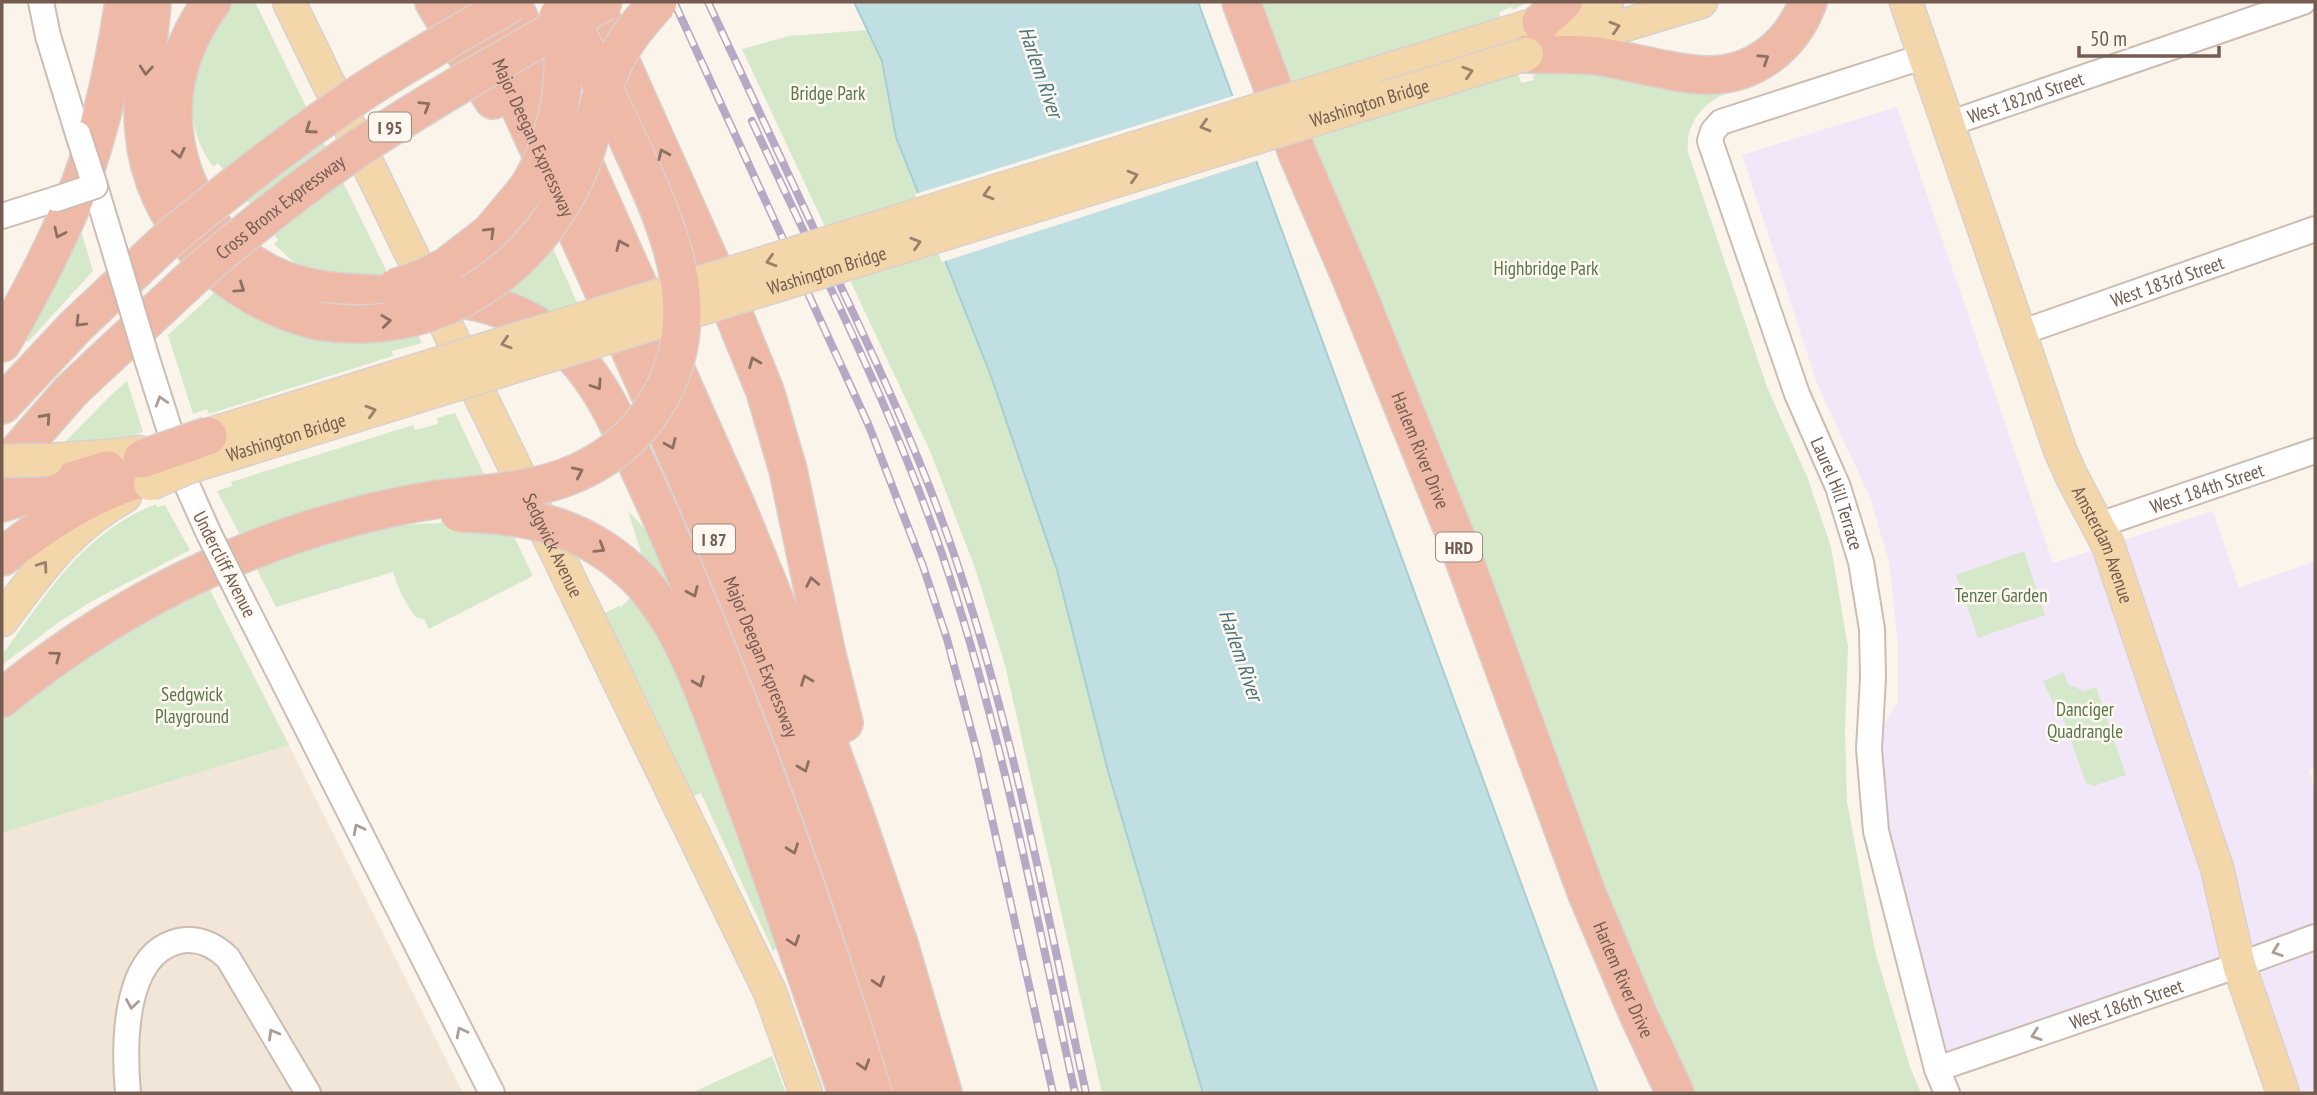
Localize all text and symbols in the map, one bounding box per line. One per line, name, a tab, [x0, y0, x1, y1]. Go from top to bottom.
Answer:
scale bar	[2079, 14, 2219, 58]
one-way arrow	[1609, 21, 1621, 36]
water label: Harlem River	[1013, 23, 1070, 124]
text: 50 m	[2090, 25, 2127, 52]
one-way arrow	[1756, 54, 1769, 67]
street label: Major Deegan Expressway	[487, 55, 580, 221]
one-way arrow	[139, 64, 154, 75]
one-way arrow	[1461, 66, 1473, 81]
street label: West 182nd Street	[1964, 66, 2088, 128]
street label: Washington Bridge	[1307, 73, 1432, 132]
park label: Bridge Park	[791, 81, 866, 105]
one-way arrow	[417, 101, 430, 114]
road number: I 95	[369, 112, 411, 142]
one-way arrow	[1199, 118, 1212, 132]
one-way arrow	[305, 121, 318, 133]
one-way arrow	[170, 147, 185, 159]
street label: Cross Bronx Expressway	[211, 149, 350, 264]
one-way arrow	[657, 149, 671, 161]
one-way arrow	[1127, 169, 1139, 184]
one-way arrow	[982, 185, 994, 200]
one-way arrow	[53, 226, 67, 238]
one-way arrow	[482, 228, 495, 241]
one-way arrow	[910, 236, 922, 251]
one-way arrow	[615, 240, 629, 252]
street label: Washington Bridge	[764, 240, 889, 300]
street label: West 183rd Street	[2107, 250, 2228, 312]
one-way arrow	[765, 253, 777, 267]
park label: Highbridge Park	[1494, 256, 1599, 280]
one-way arrow	[232, 280, 245, 292]
one-way arrow	[75, 314, 88, 327]
one-way arrow	[380, 314, 392, 329]
one-way arrow	[501, 335, 513, 350]
one-way arrow	[749, 357, 763, 369]
one-way arrow	[589, 378, 602, 391]
street label: Harlem River Drive	[1386, 388, 1455, 512]
one-way arrow	[154, 395, 169, 407]
one-way arrow	[365, 405, 377, 420]
street label: Washington Bridge	[223, 407, 349, 467]
one-way arrow	[38, 414, 50, 427]
street label: Laurel Hill Terrace	[1806, 433, 1869, 553]
one-way arrow	[663, 436, 677, 449]
street label: West 184th Street	[2147, 457, 2267, 519]
one-way arrow	[570, 466, 583, 480]
street label: Amsterdam Avenue	[2067, 482, 2139, 606]
street label: Sedgwick Avenue	[517, 489, 589, 602]
street label: Undercliff Avenue	[188, 507, 262, 621]
road number: I 87	[693, 524, 735, 554]
road number: HRD	[1436, 532, 1482, 562]
one-way arrow	[593, 539, 606, 552]
one-way arrow	[35, 561, 48, 574]
street label: Major Deegan Expressway	[718, 573, 804, 741]
one-way arrow	[806, 576, 821, 588]
park label: Tenzer Garden	[1955, 583, 2048, 607]
one-way arrow	[685, 584, 699, 597]
water label: Harlem River	[1213, 606, 1270, 707]
one-way arrow	[48, 652, 61, 664]
one-way arrow	[800, 674, 814, 686]
one-way arrow	[691, 675, 705, 687]
park label: Sedgwick Playground	[155, 682, 229, 728]
park label: Danciger Quadrangle	[2047, 697, 2123, 743]
one-way arrow	[796, 761, 810, 773]
one-way arrow	[353, 824, 367, 836]
one-way arrow	[785, 843, 799, 855]
street label: Harlem River Drive	[1588, 918, 1659, 1042]
one-way arrow	[786, 935, 800, 947]
one-way arrow	[2272, 943, 2284, 957]
street label: West 186th Street	[2066, 973, 2187, 1034]
one-way arrow	[871, 976, 885, 988]
one-way arrow	[125, 998, 140, 1010]
one-way arrow	[455, 1027, 469, 1039]
one-way arrow	[2030, 1027, 2042, 1041]
one-way arrow	[269, 1029, 282, 1042]
one-way arrow	[856, 1059, 870, 1071]

